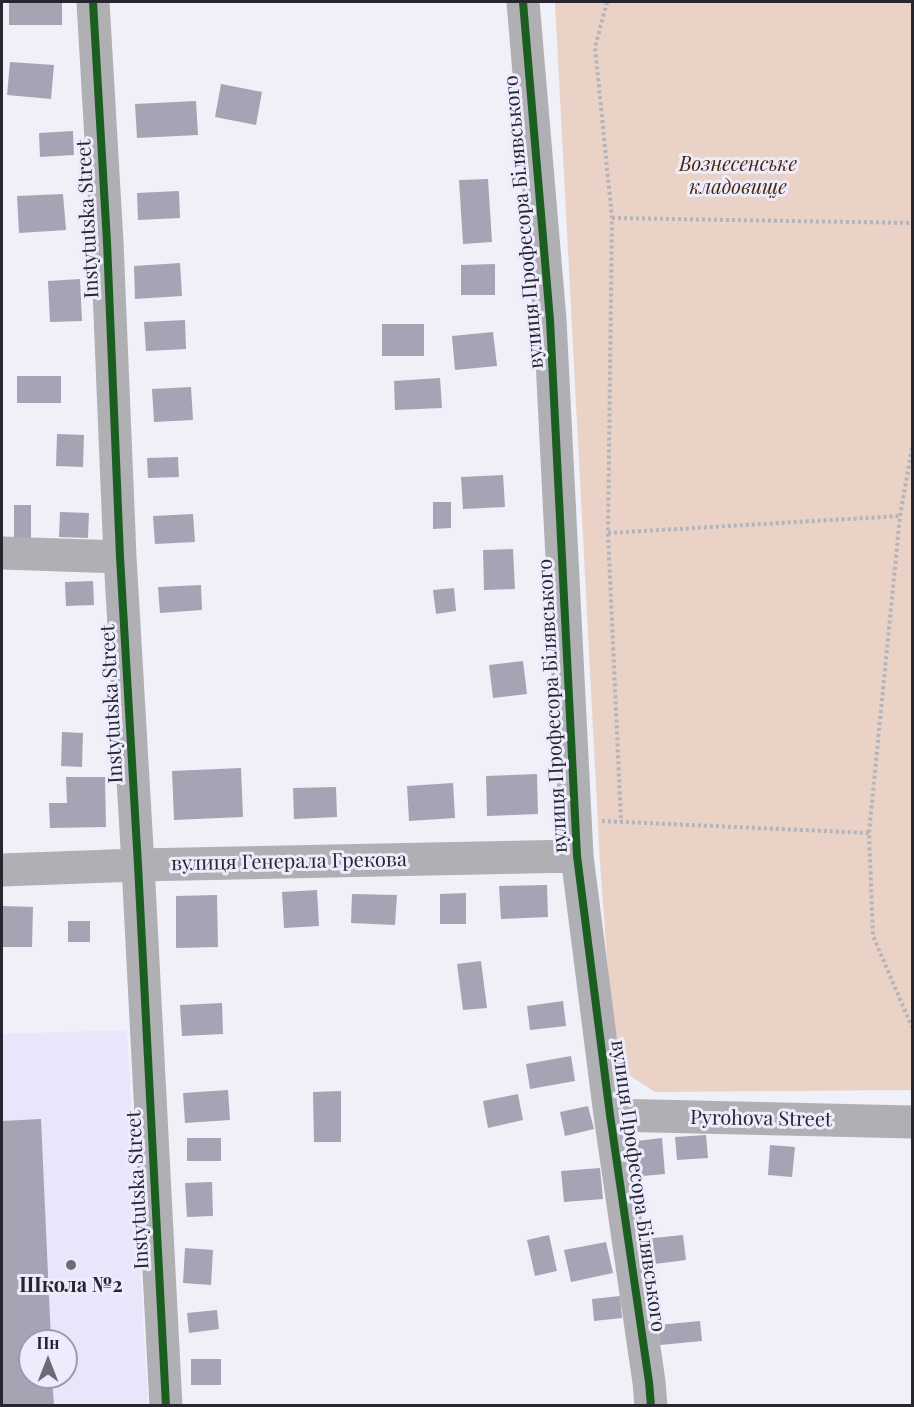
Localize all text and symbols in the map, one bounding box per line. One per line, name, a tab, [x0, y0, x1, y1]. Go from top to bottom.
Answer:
street label: вулиця Професора Білявського	[499, 74, 549, 370]
street label: Instytutska Street	[72, 139, 104, 299]
park label: Вознесенське кладовище	[679, 153, 797, 200]
street label: вулиця Професора Білявського	[533, 558, 573, 854]
street label: Instytutska Street	[96, 624, 128, 784]
street label: вулиця Генерала Грекова	[171, 848, 407, 876]
street label: вулиця Професора Білявського	[606, 1039, 670, 1333]
street label: Pyrohova Street	[690, 1106, 832, 1132]
street label: Instytutska Street	[122, 1110, 154, 1270]
marker: Школа №2	[64, 1258, 78, 1272]
place label: Школа №2	[19, 1274, 123, 1298]
north arrow	[18, 1329, 78, 1389]
text: Пн	[37, 1332, 60, 1353]

